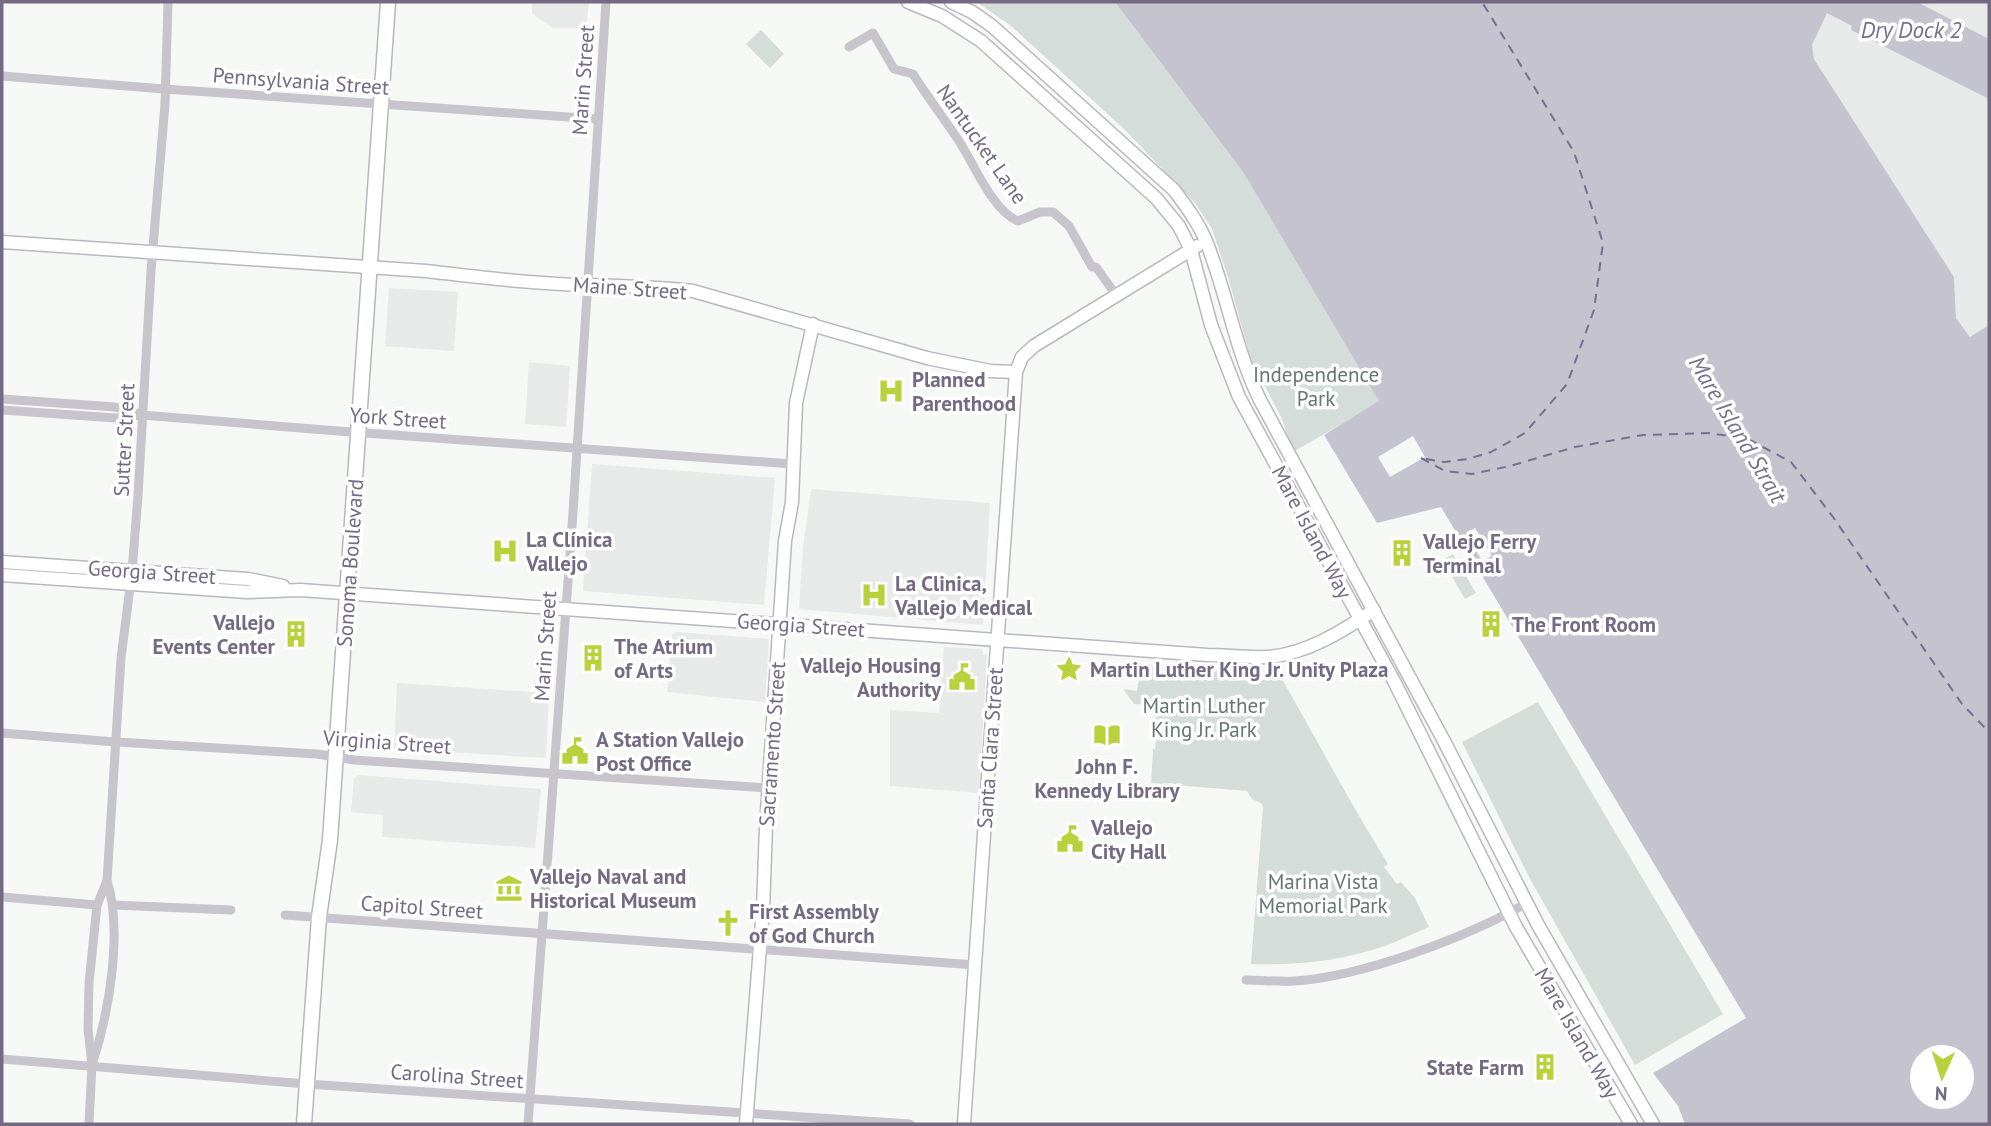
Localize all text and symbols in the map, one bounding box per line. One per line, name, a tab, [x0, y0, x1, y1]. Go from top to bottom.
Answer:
water label: Dry Dock 2	[1861, 15, 1961, 44]
street label: Marin Street	[566, 24, 600, 136]
street label: Pennsylvania Street	[212, 61, 390, 101]
street label: Nantucket Lane	[931, 79, 1033, 209]
street label: Maine Street	[572, 271, 688, 305]
water label: Mare Island Strait	[1683, 350, 1794, 509]
park label: Independence Park	[1253, 361, 1379, 412]
place label: Planned Parenthood	[912, 366, 1016, 417]
hospital icon: Planned Parenthood	[876, 376, 906, 406]
street label: Sutter Street	[108, 383, 140, 497]
street label: York Street	[349, 401, 447, 435]
street label: Mare Island Way	[1266, 461, 1358, 603]
street label: Sonoma Boulevard	[331, 478, 369, 648]
place label: La Clínica Vallejo	[525, 526, 612, 577]
place label: Vallejo Ferry Terminal	[1422, 528, 1537, 579]
hospital icon: La Clínica Vallejo	[490, 536, 520, 566]
building icon: Vallejo Ferry Terminal	[1387, 538, 1417, 568]
street label: Georgia Street	[87, 554, 217, 590]
place label: La Clinica, Vallejo Medical	[894, 570, 1033, 621]
hospital icon: La Clinica, Vallejo Medical	[859, 580, 889, 610]
street label: Marin Street	[528, 590, 562, 702]
street label: Georgia Street	[736, 607, 866, 643]
place label: Vallejo Events Center	[152, 609, 276, 660]
building icon: The Front Room	[1476, 609, 1506, 639]
place label: The Front Room	[1512, 611, 1656, 638]
building icon: Vallejo Events Center	[281, 619, 311, 649]
place label: The Atrium of Arts	[614, 633, 713, 684]
building icon: The Atrium of Arts	[578, 643, 608, 673]
place label: Vallejo Housing Authority	[799, 652, 942, 703]
place icon: Martin Luther King Jr. Unity Plaza	[1054, 654, 1084, 684]
place label: Martin Luther King Jr. Unity Plaza	[1090, 656, 1388, 683]
street label: Sacramento Street	[753, 661, 791, 827]
public building icon: Vallejo Housing Authority	[947, 662, 977, 692]
street label: Santa Clara Street	[971, 666, 1009, 830]
park label: Martin Luther King Jr. Park	[1143, 692, 1265, 743]
library icon: John F. Kennedy Library	[1092, 720, 1122, 750]
street label: Virginia Street	[321, 724, 452, 760]
place label: A Station Vallejo Post Office	[596, 726, 744, 777]
public building icon: A Station Vallejo Post Office	[560, 736, 590, 766]
place label: John F. Kennedy Library	[1034, 753, 1180, 804]
place label: Vallejo City Hall	[1090, 814, 1167, 865]
public building icon: Vallejo City Hall	[1055, 824, 1085, 854]
place label: Vallejo Naval and Historical Museum	[529, 863, 697, 914]
park label: Marina Vista Memorial Park	[1258, 868, 1388, 919]
museum icon: Vallejo Naval and Historical Museum	[494, 873, 524, 903]
street label: Capitol Street	[360, 889, 484, 925]
place label: First Assembly of God Church	[749, 898, 880, 949]
church icon: First Assembly of God Church	[713, 908, 743, 938]
street label: Mare Island Way	[1529, 963, 1625, 1103]
north arrow	[1907, 1042, 1977, 1112]
building icon: State Farm	[1530, 1052, 1560, 1082]
place label: State Farm	[1427, 1054, 1524, 1081]
street label: Carolina Street	[390, 1058, 524, 1094]
text: N	[1934, 1082, 1948, 1106]

